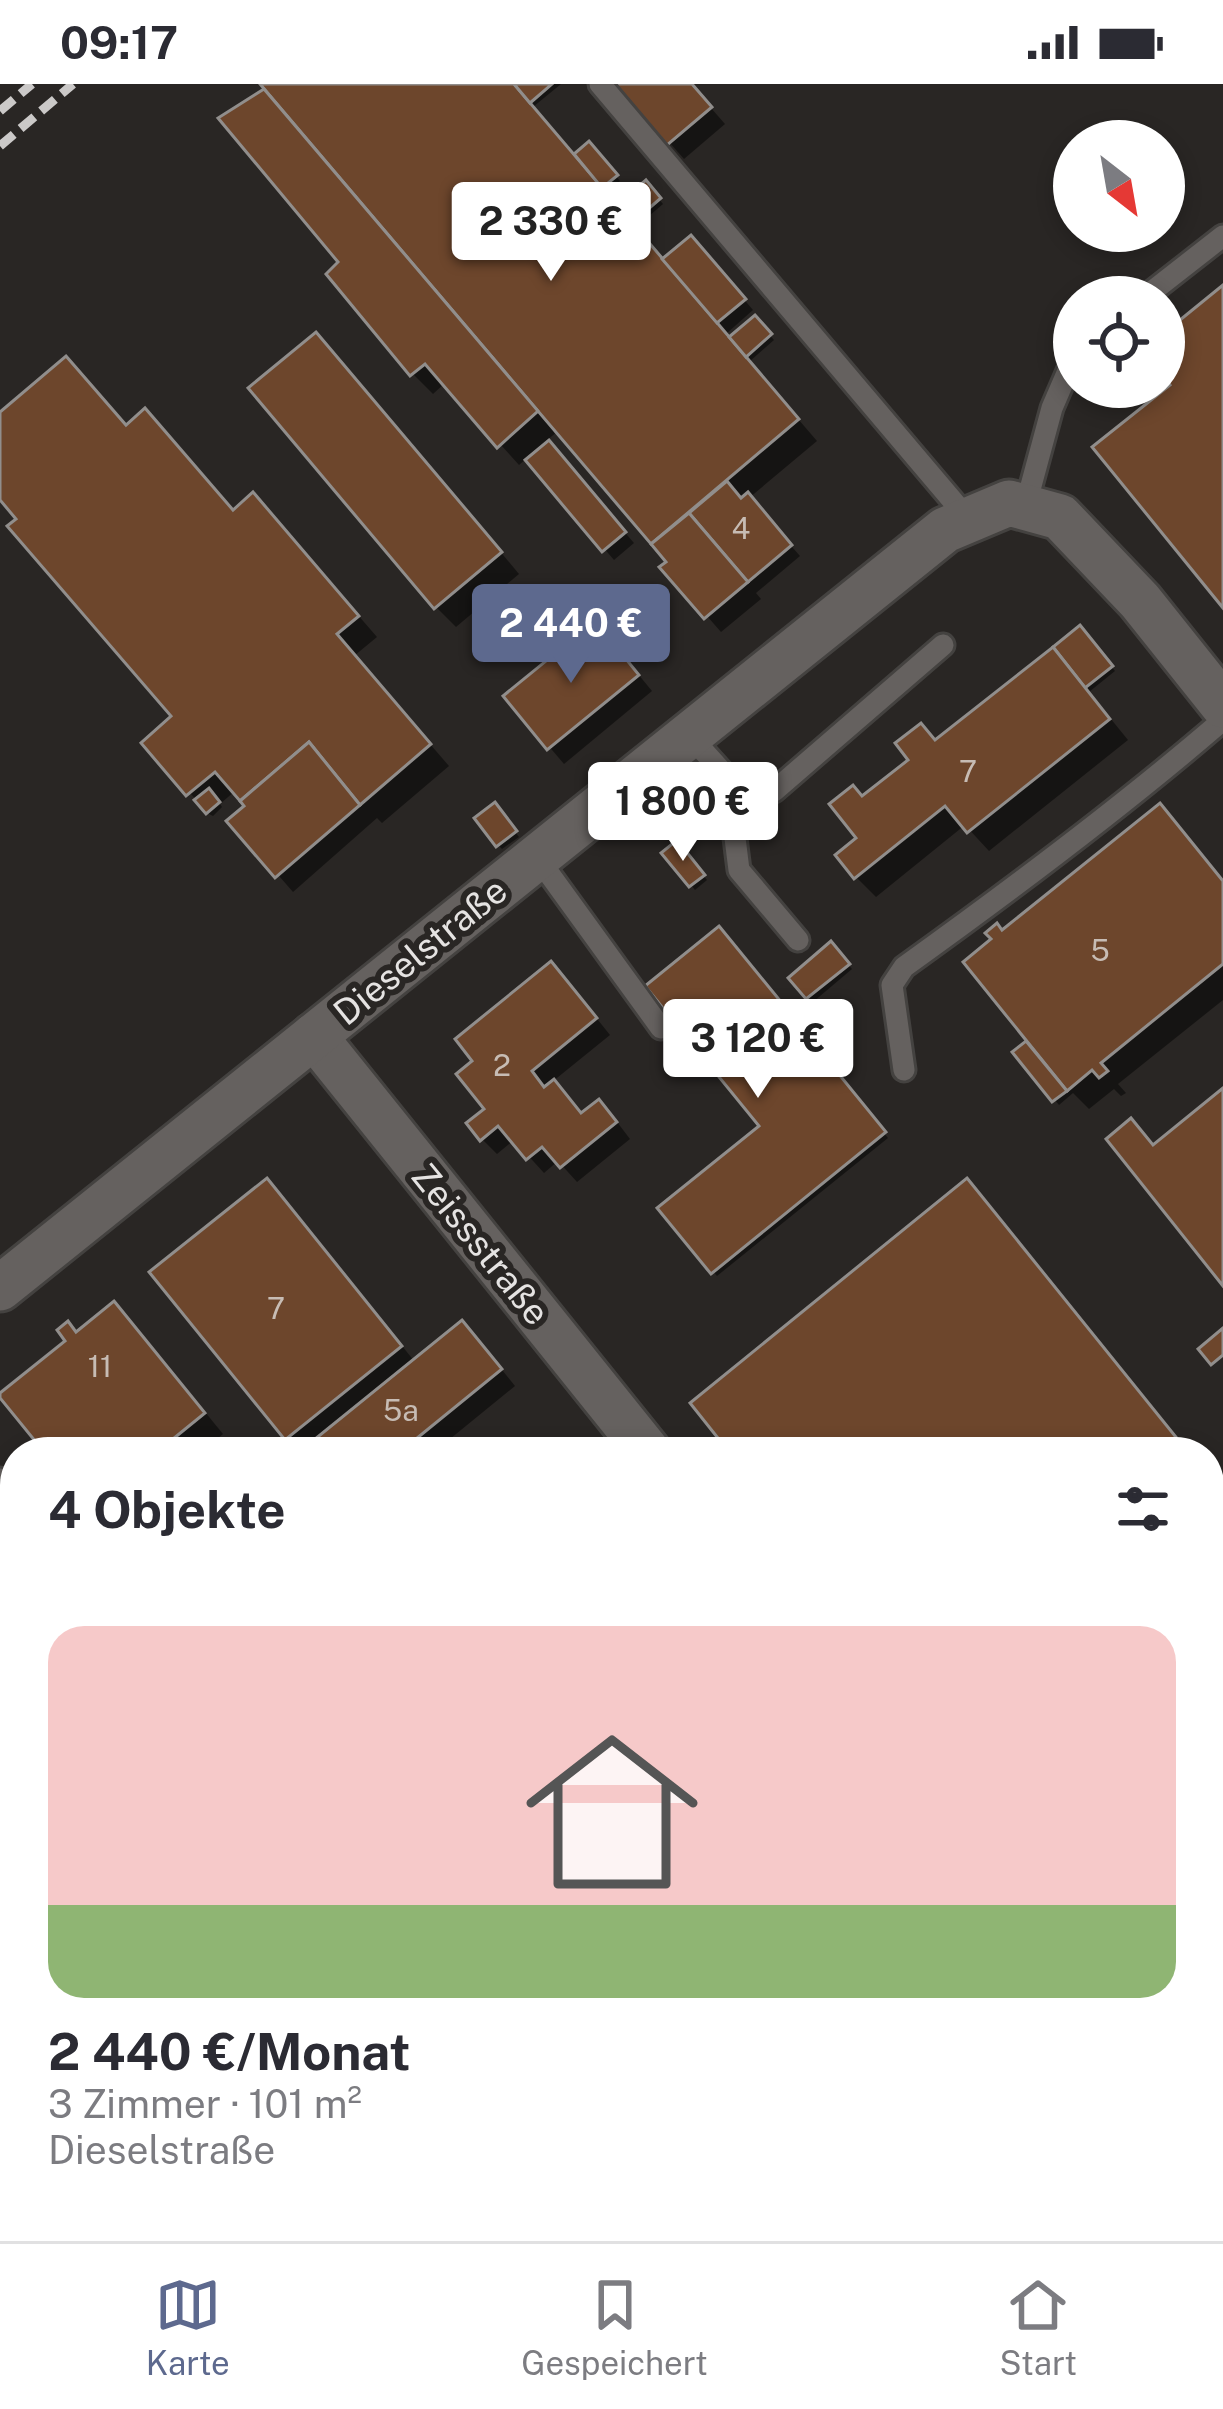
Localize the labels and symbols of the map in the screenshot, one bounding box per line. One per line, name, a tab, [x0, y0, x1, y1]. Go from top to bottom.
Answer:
north arrow	[1053, 120, 1185, 252]
pin: 2 330 €	[440, 182, 662, 284]
house number: 4	[732, 510, 750, 546]
pin: 2 440 €	[460, 584, 682, 686]
house number: 7	[959, 753, 977, 789]
pin: 1 800 €	[572, 762, 794, 864]
street label: Dieselstraße	[325, 869, 515, 1033]
house number: 5	[1090, 932, 1110, 968]
pin: 3 120 €	[647, 999, 869, 1101]
house number: 2	[493, 1047, 511, 1083]
street label: Zeissstraße	[403, 1155, 559, 1333]
house number: 7	[267, 1290, 285, 1326]
house number: 11	[88, 1348, 112, 1384]
house number: 5a	[383, 1392, 419, 1428]

